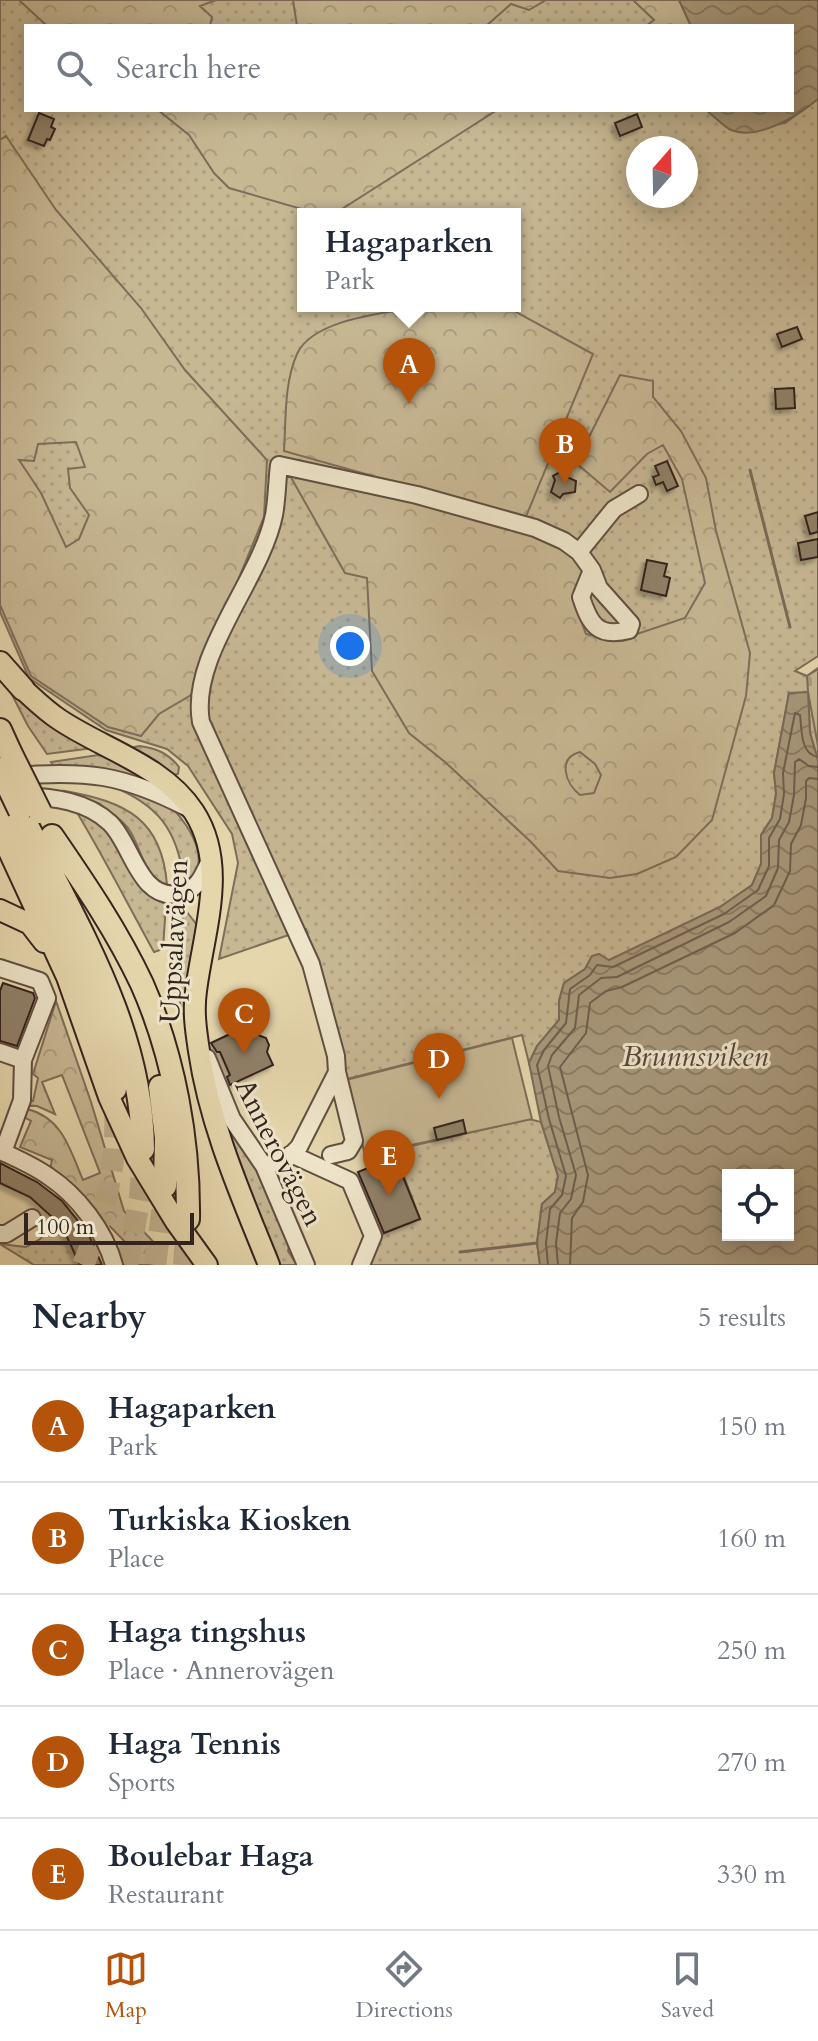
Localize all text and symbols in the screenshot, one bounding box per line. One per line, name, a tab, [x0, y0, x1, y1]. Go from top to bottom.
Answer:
search box	[24, 24, 794, 112]
icon: search	[52, 46, 96, 90]
text: Search here	[116, 48, 261, 89]
north arrow	[626, 136, 698, 208]
popup	[297, 208, 521, 312]
text: Hagaparken	[325, 222, 493, 263]
text: Park	[325, 263, 375, 298]
pin: A	[383, 338, 435, 404]
pin: B	[539, 418, 591, 484]
your location	[330, 626, 370, 666]
street label: Uppsalavägen	[151, 858, 197, 1024]
pin: C	[218, 988, 270, 1054]
pin: D	[413, 1033, 465, 1099]
water label: Brunnsviken	[622, 1036, 768, 1077]
street label: Annerovägen	[226, 1072, 333, 1233]
pin: E	[363, 1130, 415, 1196]
map controls	[722, 1169, 794, 1241]
button: locate	[722, 1169, 794, 1241]
scale bar	[24, 1209, 194, 1245]
text: 100 m	[36, 1212, 94, 1242]
text: Nearby	[32, 1294, 147, 1340]
text: 5 results	[698, 1300, 786, 1335]
text: Hagaparken	[108, 1388, 276, 1429]
text: A	[48, 1409, 68, 1444]
text: 150 m	[717, 1409, 786, 1444]
text: Park	[108, 1429, 158, 1464]
text: Turkiska Kiosken	[108, 1500, 351, 1541]
text: B	[49, 1521, 67, 1556]
text: 160 m	[717, 1521, 786, 1556]
text: Place	[108, 1541, 165, 1576]
text: Haga tingshus	[108, 1612, 306, 1653]
text: C	[48, 1633, 68, 1668]
text: 250 m	[717, 1633, 786, 1668]
text: Place · Annerovägen	[108, 1653, 335, 1688]
text: Haga Tennis	[108, 1724, 281, 1765]
text: D	[47, 1745, 69, 1780]
text: 270 m	[717, 1745, 786, 1780]
text: Sports	[108, 1765, 175, 1800]
text: Boulebar Haga	[108, 1836, 314, 1877]
text: E	[50, 1857, 66, 1892]
text: 330 m	[717, 1857, 786, 1892]
text: Restaurant	[108, 1877, 224, 1912]
tab: Map	[104, 1947, 148, 2025]
tab: Directions	[356, 1947, 453, 2025]
tab: Saved	[661, 1947, 714, 2025]

